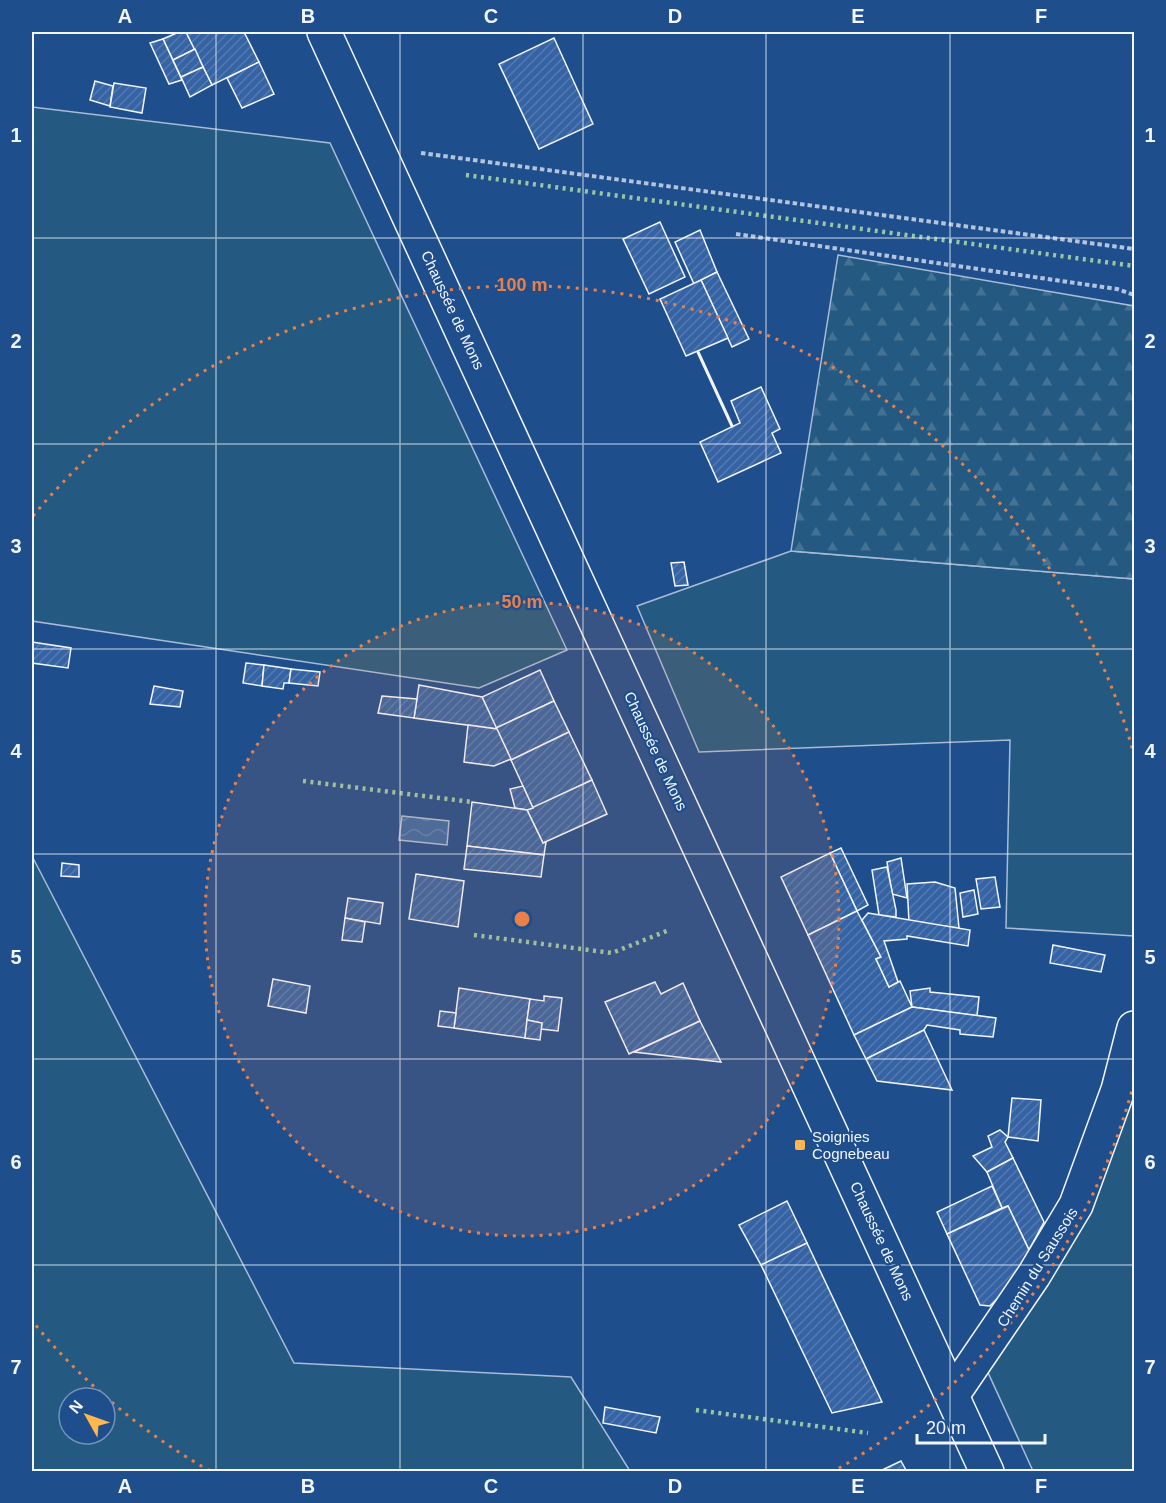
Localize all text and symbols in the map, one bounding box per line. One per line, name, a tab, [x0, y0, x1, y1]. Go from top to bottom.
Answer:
text: A	[118, 5, 132, 27]
text: B	[301, 5, 315, 27]
text: C	[484, 5, 498, 27]
text: D	[668, 5, 682, 27]
text: E	[851, 5, 865, 27]
text: F	[1035, 5, 1047, 27]
text: 1	[10, 124, 22, 146]
text: 1	[1144, 124, 1156, 146]
street label: Chaussée de Mons	[418, 248, 488, 372]
text: 100 m	[496, 275, 548, 295]
text: 2	[10, 330, 22, 352]
text: 2	[1144, 330, 1156, 352]
text: 3	[10, 535, 22, 557]
text: 3	[1144, 535, 1156, 557]
text: 50 m	[501, 592, 543, 612]
street label: Chaussée de Mons	[621, 689, 691, 813]
text: 4	[10, 740, 22, 762]
text: 4	[1144, 740, 1156, 762]
centre of rings	[512, 909, 532, 929]
text: 5	[10, 946, 22, 968]
text: 5	[1144, 946, 1156, 968]
place label: Soignies Cognebeau	[812, 1128, 890, 1162]
marker: Soignies Cognebeau	[793, 1138, 807, 1152]
text: 6	[10, 1151, 22, 1173]
text: 6	[1144, 1151, 1156, 1173]
street label: Chaussée de Mons	[847, 1179, 917, 1303]
street label: Chemin du Saussois	[993, 1204, 1081, 1330]
text: 7	[10, 1356, 22, 1378]
text: 7	[1144, 1356, 1156, 1378]
north arrow	[57, 1386, 117, 1446]
text: N	[66, 1397, 86, 1417]
scale bar	[917, 1407, 1044, 1445]
text: 20 m	[926, 1418, 966, 1438]
text: A	[118, 1475, 132, 1497]
text: B	[301, 1475, 315, 1497]
text: C	[484, 1475, 498, 1497]
text: D	[668, 1475, 682, 1497]
text: E	[851, 1475, 865, 1497]
text: F	[1035, 1475, 1047, 1497]

